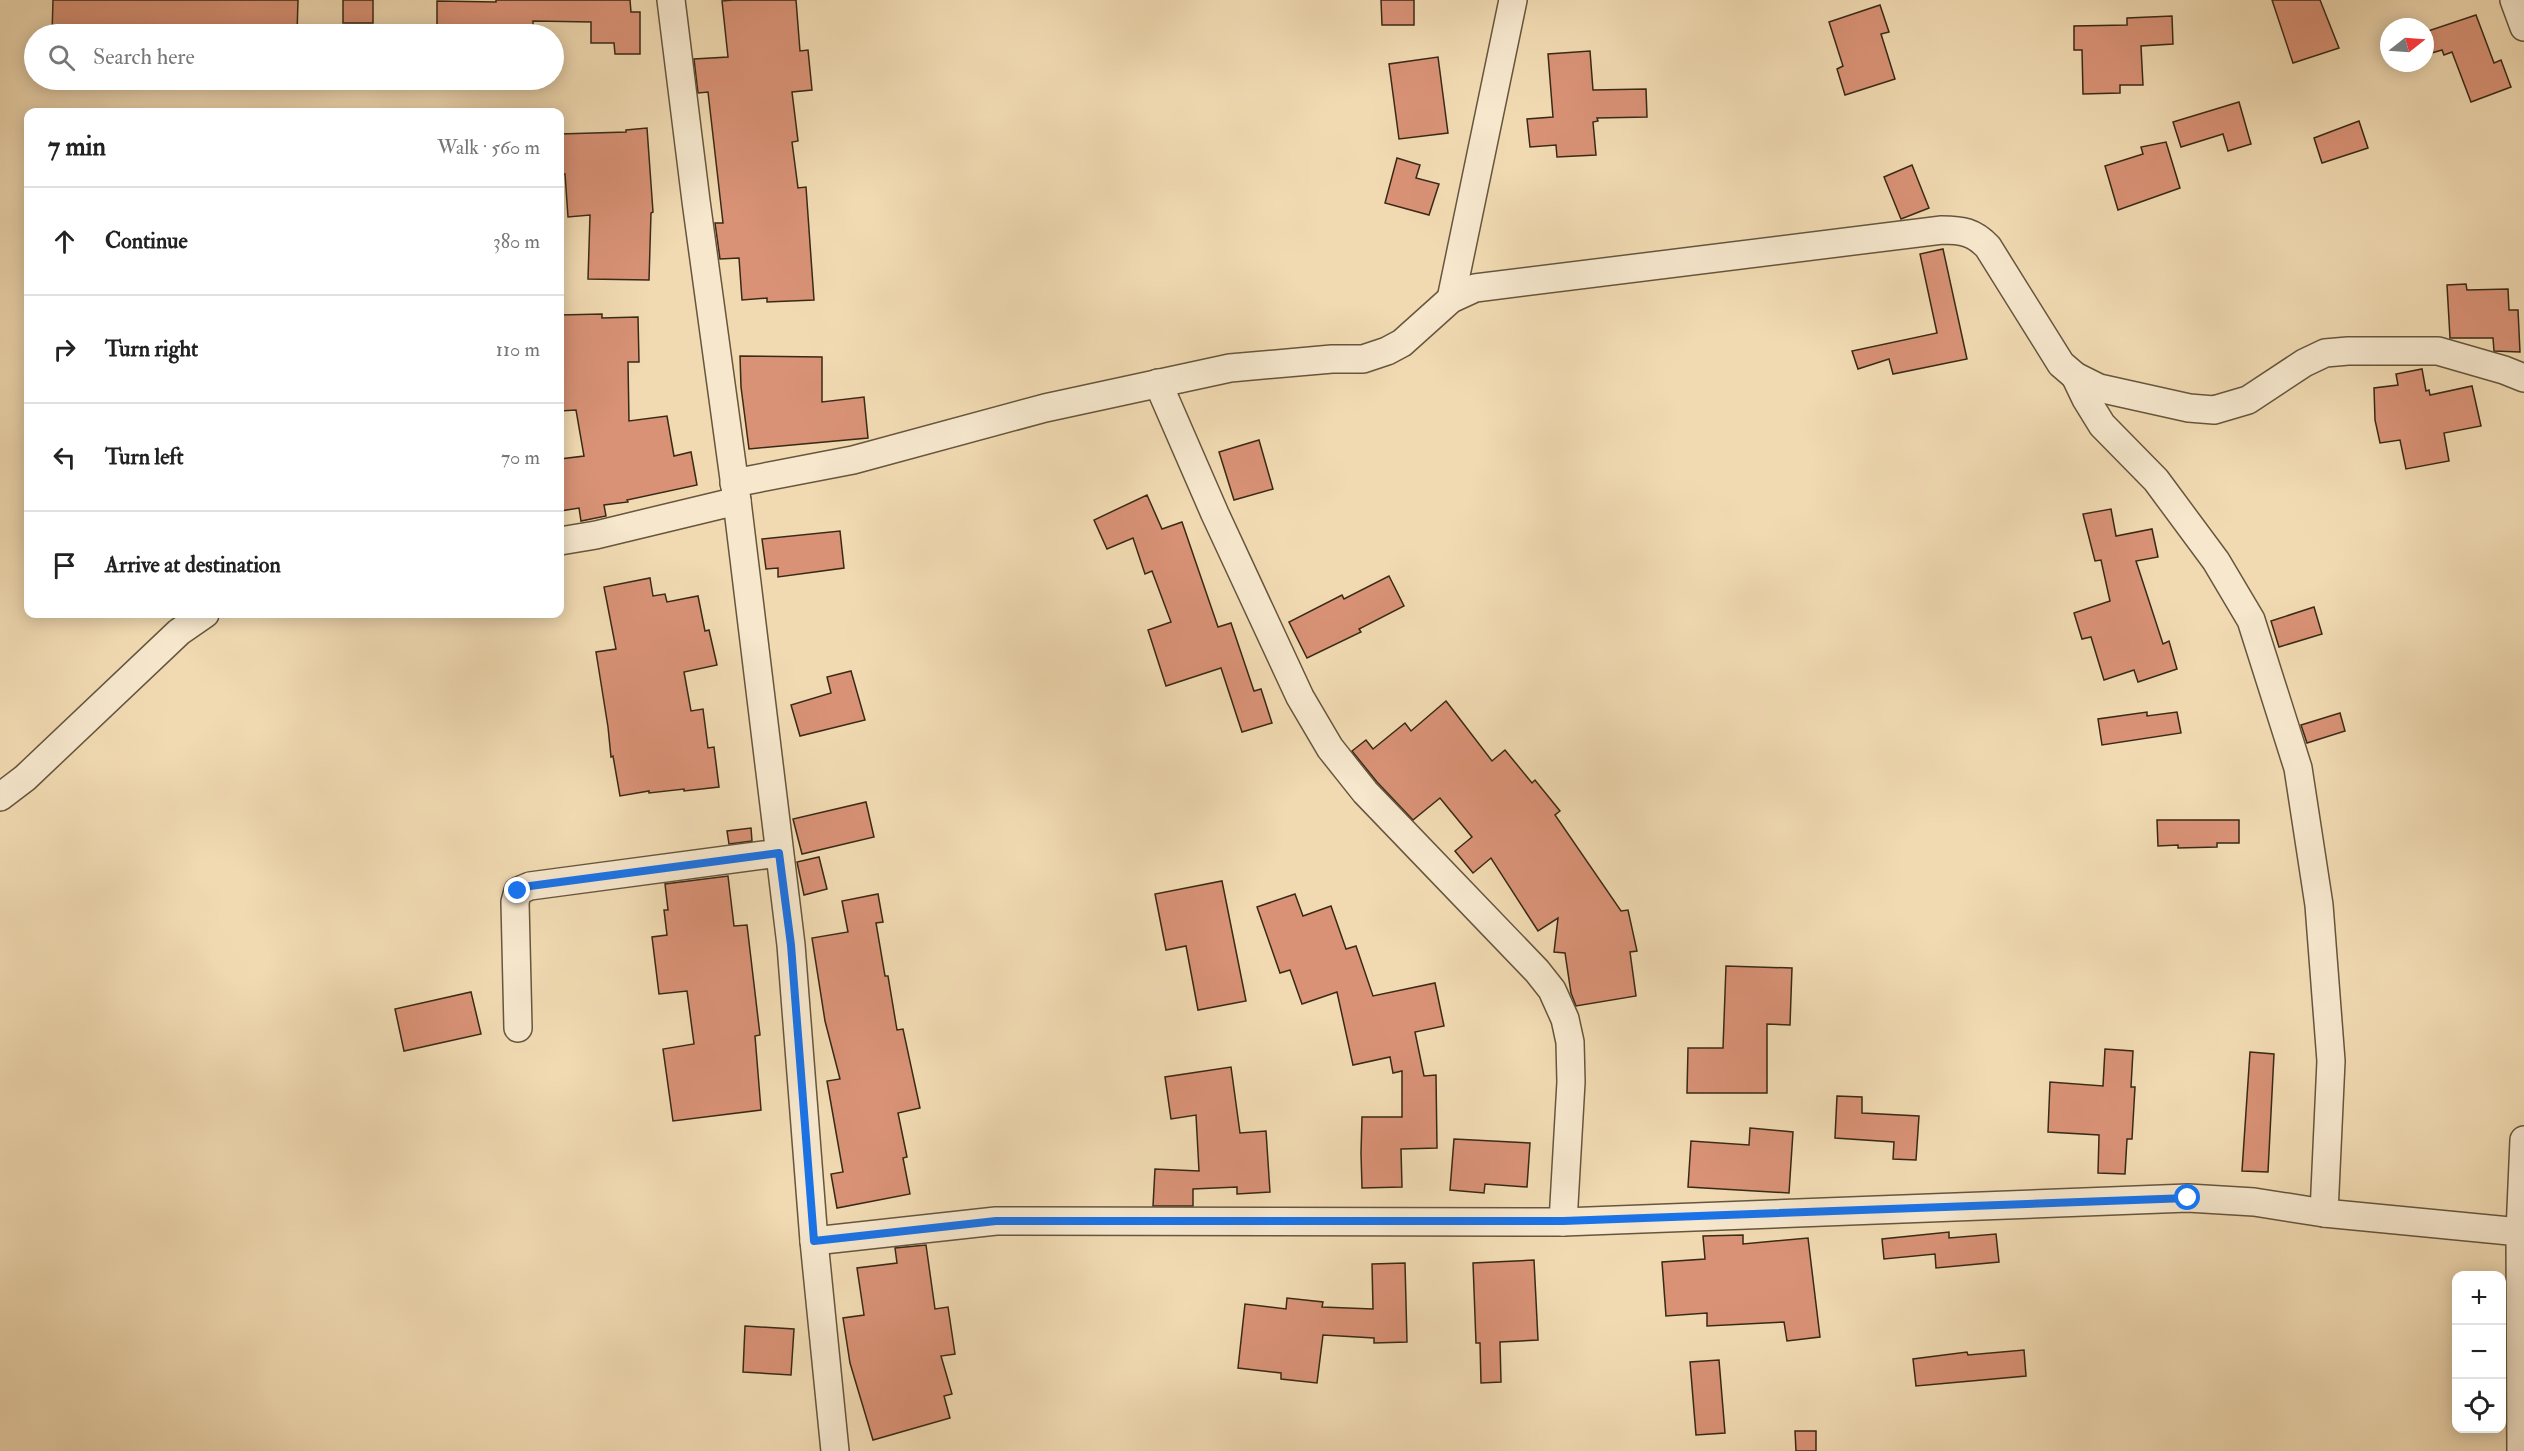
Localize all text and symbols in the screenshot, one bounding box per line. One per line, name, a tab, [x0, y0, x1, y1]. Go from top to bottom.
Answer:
north arrow	[2380, 18, 2434, 72]
search box	[24, 24, 564, 90]
icon: search	[45, 41, 78, 74]
text: Search here	[93, 43, 195, 71]
text: 7 min	[48, 131, 106, 163]
text: Walk · 560 m	[437, 135, 540, 160]
icon: ahead	[48, 225, 81, 258]
text: Continue	[105, 227, 188, 255]
text: 380 m	[493, 229, 540, 254]
icon: right	[48, 333, 81, 366]
text: Turn right	[105, 335, 198, 363]
text: 110 m	[496, 337, 540, 362]
icon: left	[48, 441, 81, 474]
text: Turn left	[105, 443, 184, 471]
text: 70 m	[501, 445, 540, 470]
icon: arrive	[48, 549, 81, 582]
text: Arrive at destination	[105, 551, 281, 579]
route end	[504, 877, 530, 903]
route start	[2174, 1184, 2200, 1210]
map controls	[2452, 1271, 2506, 1433]
button: +	[2452, 1271, 2506, 1325]
button: −	[2452, 1325, 2506, 1379]
button: locate	[2452, 1379, 2506, 1433]

